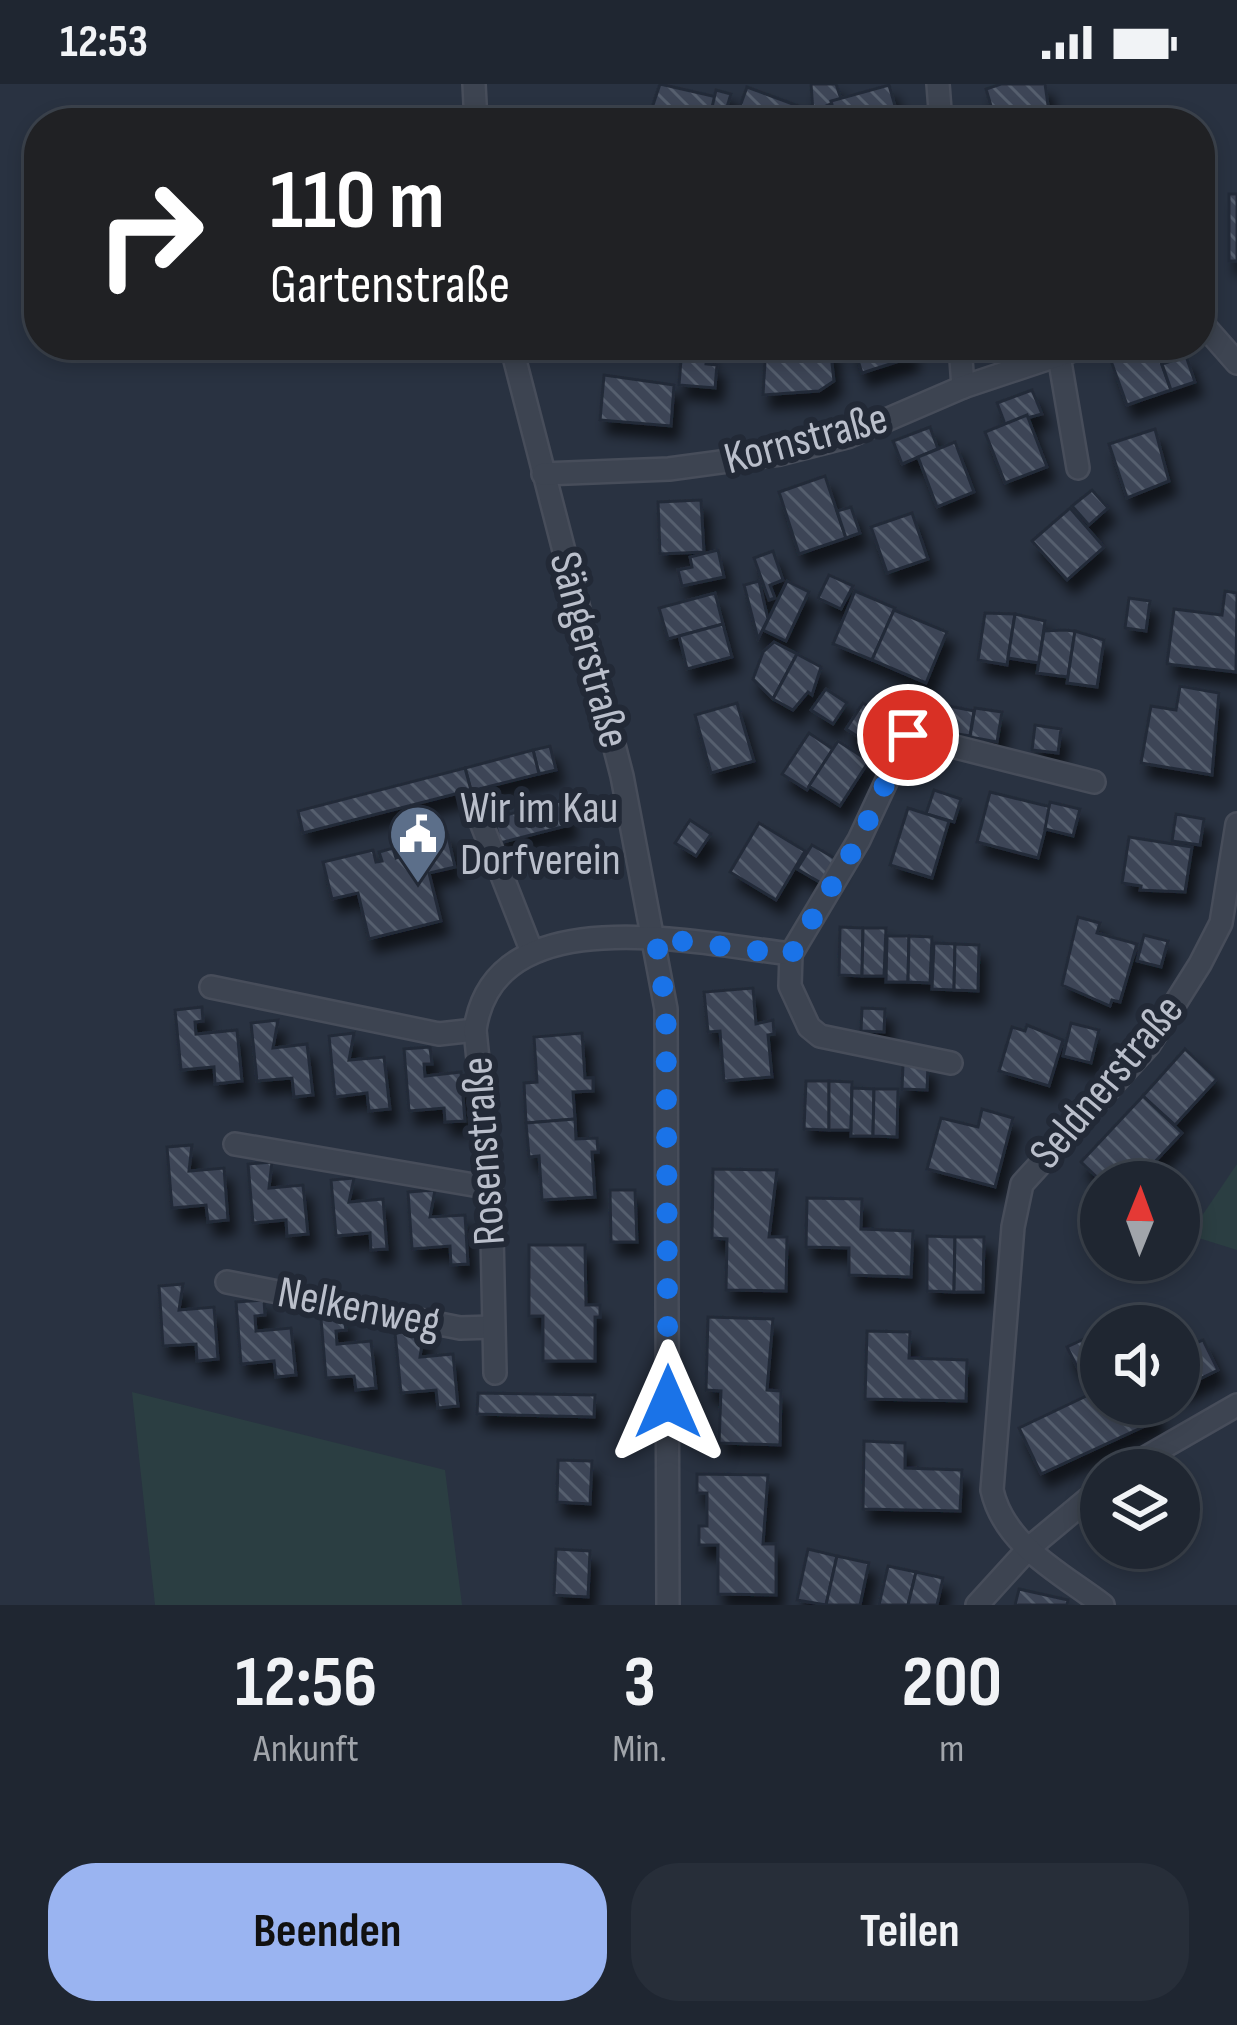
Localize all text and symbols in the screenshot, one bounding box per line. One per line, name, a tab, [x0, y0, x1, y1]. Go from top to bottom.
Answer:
text: 12:53	[60, 15, 148, 70]
text: 110 m	[270, 151, 445, 252]
icon: right	[72, 156, 228, 312]
text: Gartenstraße	[270, 253, 510, 318]
street label: Kornstraße	[718, 391, 894, 487]
street label: Sängerstraße	[537, 546, 641, 754]
pin	[857, 684, 959, 786]
icon: arrive	[875, 702, 941, 768]
place label: Wir im Kau Dorfverein	[460, 781, 621, 888]
public building icon: Wir im Kau Dorfverein	[387, 803, 449, 885]
street label: Seldnerstraße	[1018, 984, 1196, 1180]
street label: Rosenstraße	[450, 1055, 518, 1247]
north arrow	[1080, 1161, 1200, 1281]
map controls	[1080, 1161, 1200, 1569]
street label: Nelkenweg	[273, 1265, 445, 1351]
button: sound	[1080, 1305, 1200, 1425]
position arrow	[605, 1339, 731, 1465]
button: layers	[1080, 1449, 1200, 1569]
text: 12:56	[235, 1640, 377, 1727]
text: 3	[623, 1640, 656, 1727]
text: 200	[902, 1640, 1002, 1727]
text: Ankunft	[254, 1726, 359, 1773]
text: Min.	[612, 1726, 667, 1773]
text: m	[939, 1726, 964, 1773]
button: Beenden	[48, 1863, 607, 2001]
button: Teilen	[631, 1863, 1189, 2001]

